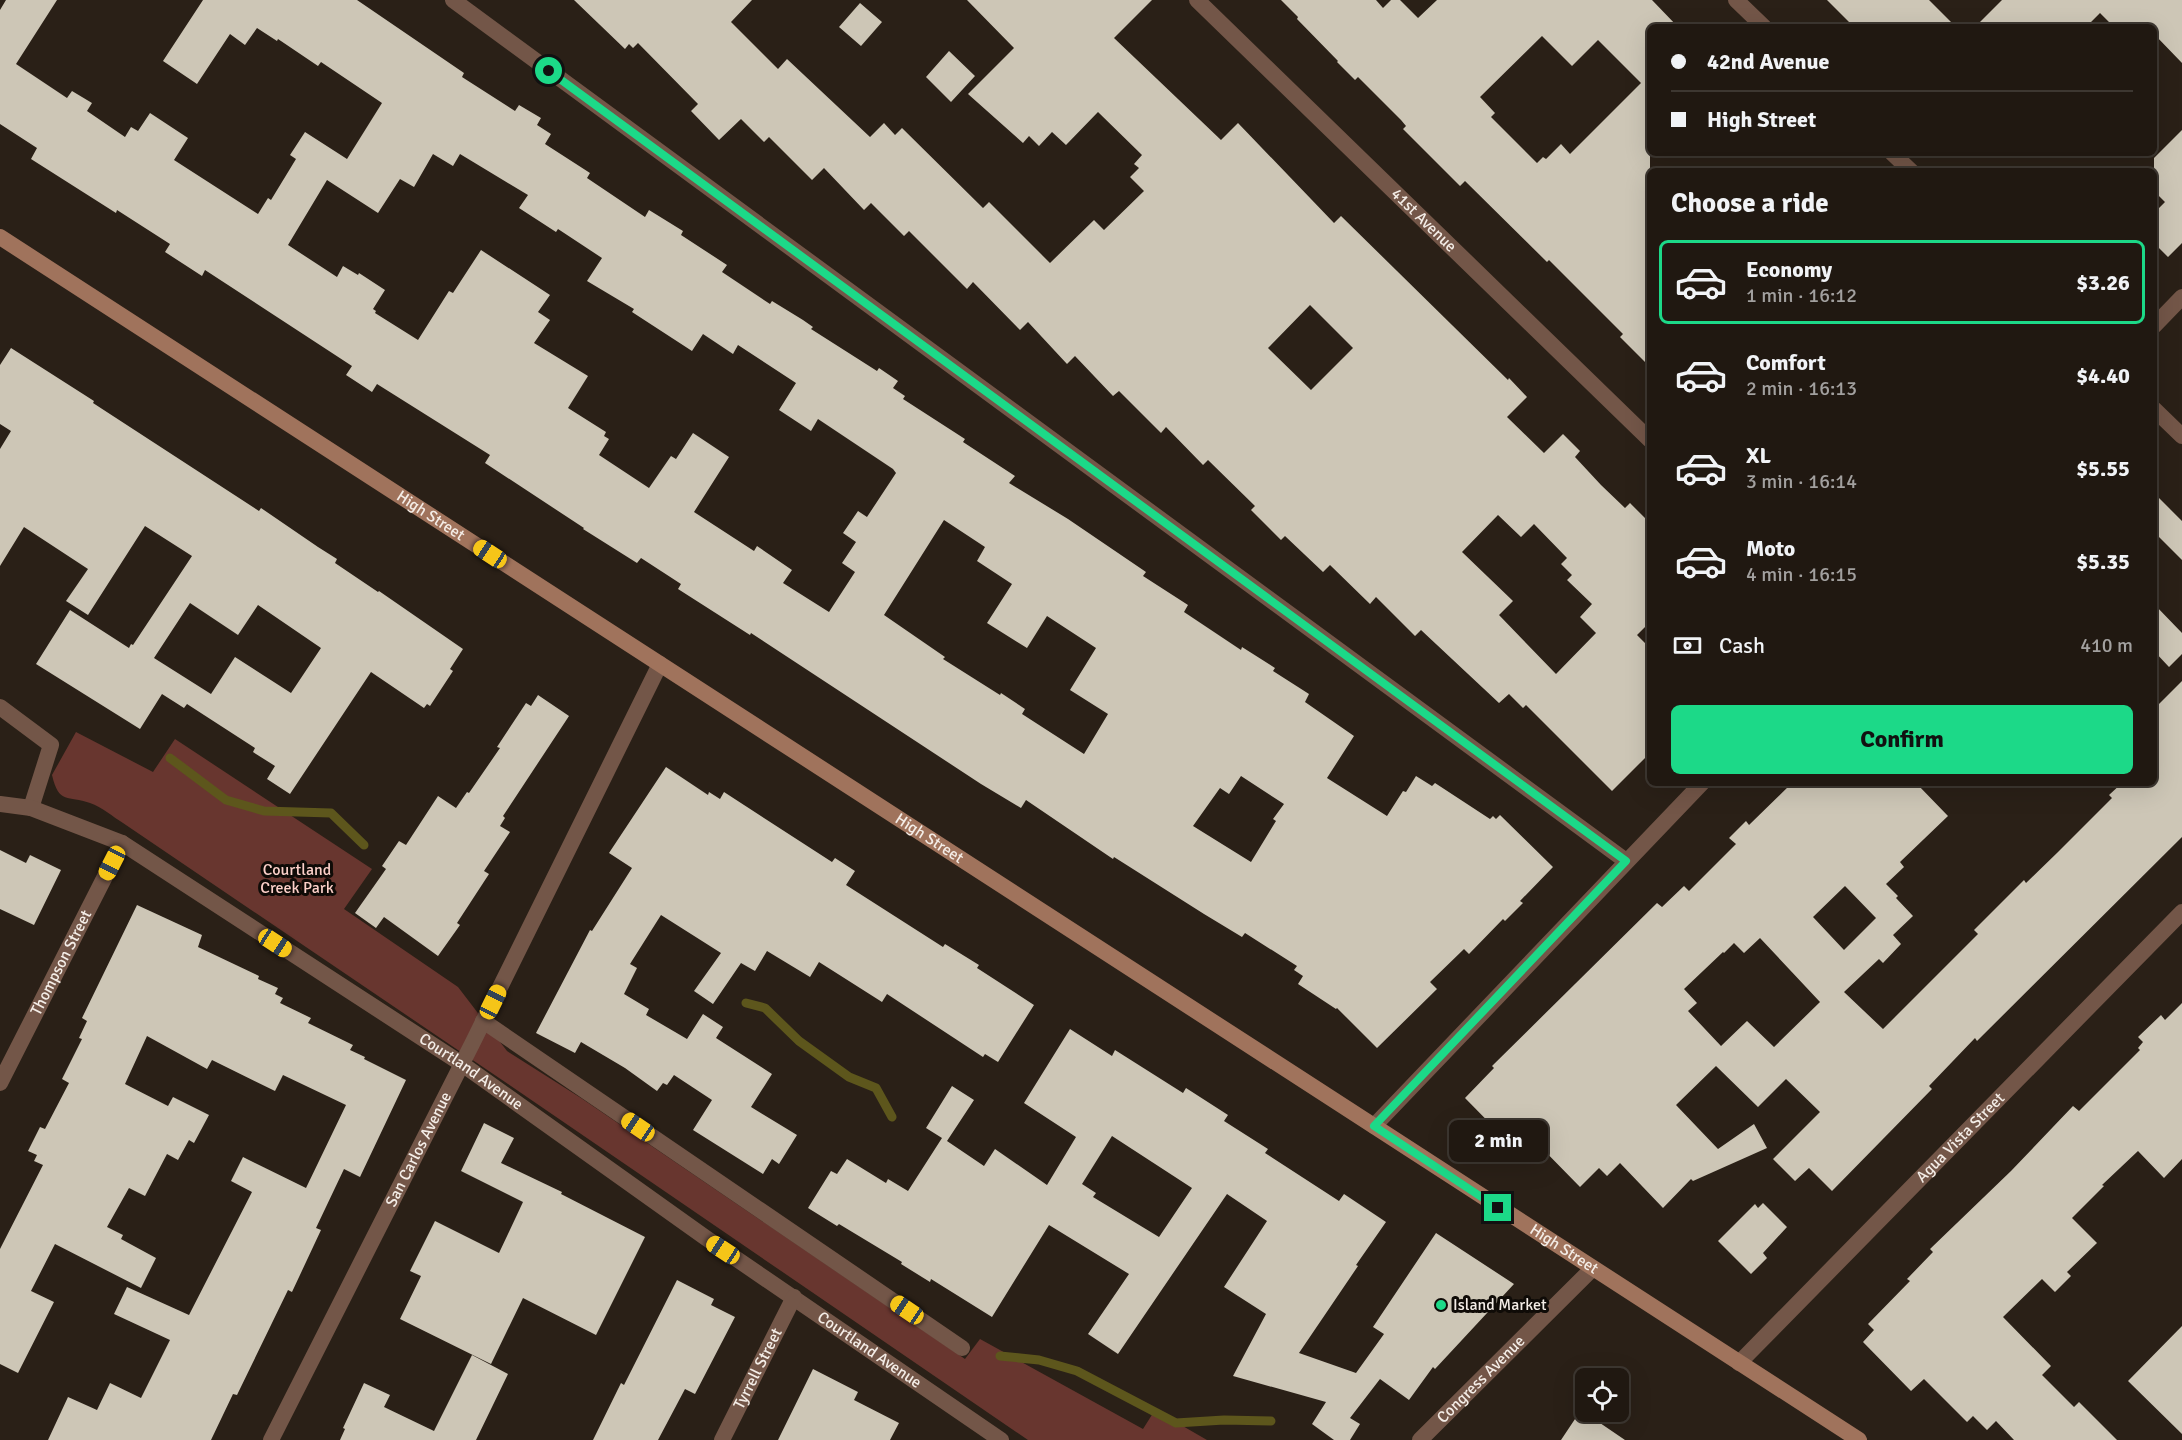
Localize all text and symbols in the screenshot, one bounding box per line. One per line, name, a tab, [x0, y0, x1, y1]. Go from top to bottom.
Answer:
text: 42nd Avenue	[1707, 48, 1829, 75]
route start	[535, 57, 562, 84]
text: High Street	[1707, 106, 1816, 133]
street label: 41st Avenue	[1387, 184, 1461, 256]
text: Choose a ride	[1671, 187, 1829, 220]
icon: car	[1674, 255, 1728, 309]
text: Economy	[1746, 256, 1832, 283]
text: $3.26	[2076, 269, 2130, 296]
text: 1 min · 16:12	[1746, 283, 1857, 308]
icon: car	[1674, 348, 1728, 402]
text: Comfort	[1746, 349, 1826, 376]
text: $4.40	[2076, 362, 2130, 389]
text: 2 min · 16:13	[1746, 376, 1857, 401]
icon: car	[1674, 441, 1728, 495]
text: XL	[1746, 442, 1771, 469]
text: $5.55	[2076, 455, 2130, 482]
text: 3 min · 16:14	[1746, 469, 1857, 494]
street label: High Street	[393, 486, 469, 545]
icon: car	[1674, 534, 1728, 588]
text: Moto	[1746, 535, 1795, 562]
car	[470, 537, 510, 571]
text: $5.35	[2076, 548, 2130, 575]
text: 4 min · 16:15	[1746, 562, 1857, 587]
icon: cash	[1671, 629, 1704, 662]
text: Cash	[1719, 632, 1765, 659]
text: 410 m	[2080, 633, 2133, 658]
button: Confirm	[1671, 705, 2133, 774]
street label: High Street	[891, 809, 968, 868]
car	[96, 843, 128, 883]
park label: Courtland Creek Park	[260, 860, 334, 898]
street label: Thompson Street	[26, 906, 96, 1019]
car	[255, 926, 295, 960]
car	[477, 982, 509, 1022]
street label: Courtland Avenue	[415, 1029, 527, 1114]
street label: San Carlos Avenue	[381, 1088, 456, 1210]
street label: Agua Vista Street	[1912, 1088, 2009, 1187]
car	[618, 1109, 658, 1145]
callout: 2 min	[1448, 1121, 1547, 1163]
text: 2 min	[1474, 1128, 1523, 1153]
route end	[1484, 1194, 1511, 1221]
street label: High Street	[1526, 1220, 1602, 1279]
car	[703, 1233, 743, 1267]
car	[887, 1292, 927, 1328]
place label: Island Market	[1453, 1295, 1547, 1315]
marker: Island Market	[1434, 1298, 1448, 1312]
street label: Courtland Avenue	[813, 1307, 925, 1393]
street label: Tyrrell Street	[729, 1324, 787, 1412]
street label: Congress Avenue	[1433, 1331, 1529, 1427]
map controls	[1575, 1368, 1629, 1422]
button: locate	[1575, 1368, 1629, 1422]

